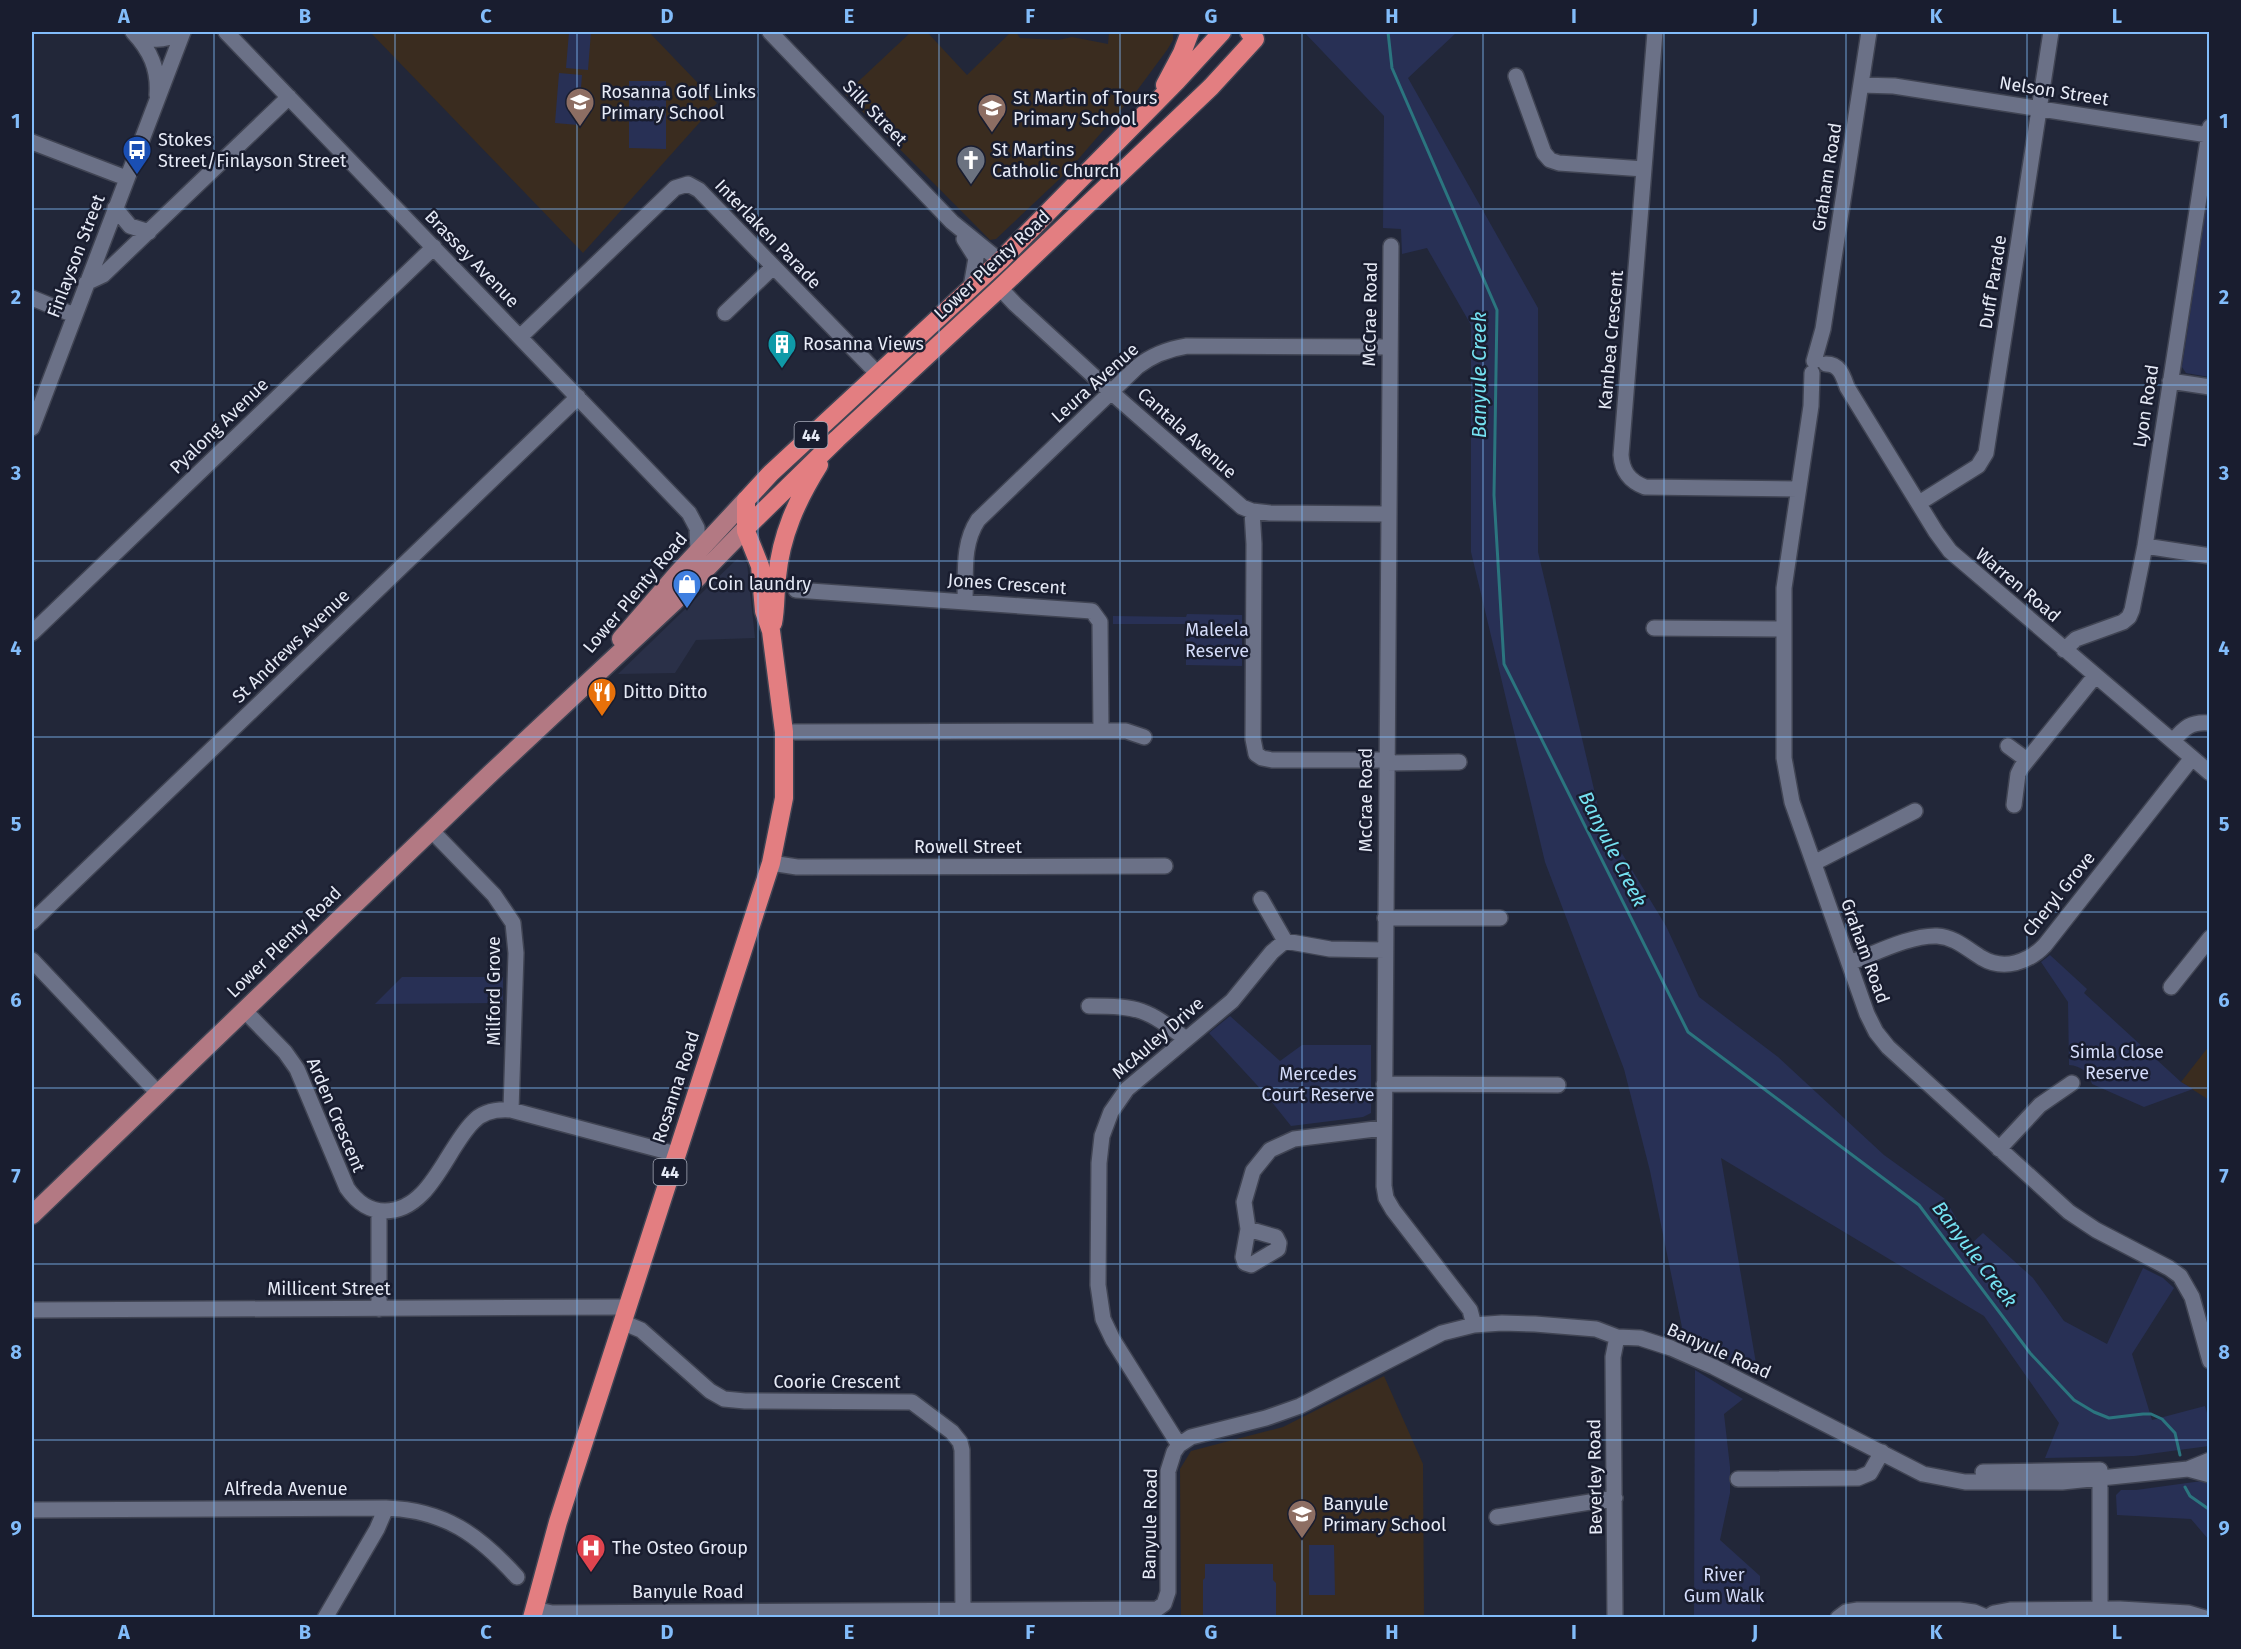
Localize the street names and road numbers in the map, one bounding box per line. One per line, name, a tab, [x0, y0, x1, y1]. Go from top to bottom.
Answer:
street label: Nelson Street	[1998, 71, 2111, 111]
street label: Silk Street	[838, 76, 912, 151]
street label: Graham Road	[1808, 121, 1846, 233]
street label: Interlaken Parade	[710, 175, 826, 293]
street label: Finlayson Street	[42, 191, 110, 321]
street label: Brassey Avenue	[420, 206, 524, 312]
street label: Lower Plenty Road	[929, 206, 1055, 324]
street label: Duff Parade	[1975, 233, 2011, 331]
street label: McCrae Road	[1358, 262, 1382, 366]
street label: Kambea Crescent	[1594, 269, 1628, 411]
street label: Leura Avenue	[1047, 338, 1143, 428]
street label: Lyon Road	[2129, 363, 2163, 449]
street label: Pyalong Avenue	[165, 373, 273, 479]
street label: Cantala Avenue	[1133, 383, 1241, 483]
road number: 44	[794, 422, 828, 448]
street label: Lower Plenty Road	[578, 528, 692, 658]
street label: Warren Road	[1971, 543, 2065, 627]
street label: Jones Crescent	[947, 569, 1068, 599]
street label: St Andrews Avenue	[228, 584, 354, 708]
street label: McCrae Road	[1355, 748, 1377, 852]
street label: Rowell Street	[914, 836, 1023, 858]
street label: Cheryl Grove	[2018, 847, 2100, 941]
street label: Lower Plenty Road	[222, 882, 346, 1002]
street label: Graham Road	[1836, 896, 1894, 1006]
street label: Milford Grove	[483, 936, 505, 1046]
street label: McAuley Drive	[1108, 992, 1208, 1084]
street label: Rosanna Road	[648, 1028, 704, 1146]
street label: Arden Crescent	[302, 1054, 370, 1176]
road number: 44	[654, 1159, 686, 1185]
street label: Millicent Street	[267, 1278, 391, 1300]
street label: Banyule Road	[1663, 1318, 1775, 1384]
street label: Coorie Crescent	[774, 1371, 901, 1393]
street label: Beverley Road	[1583, 1419, 1607, 1535]
street label: Banyule Road	[1138, 1468, 1162, 1580]
street label: Alfreda Avenue	[225, 1478, 347, 1500]
street label: Banyule Road	[632, 1581, 744, 1603]

